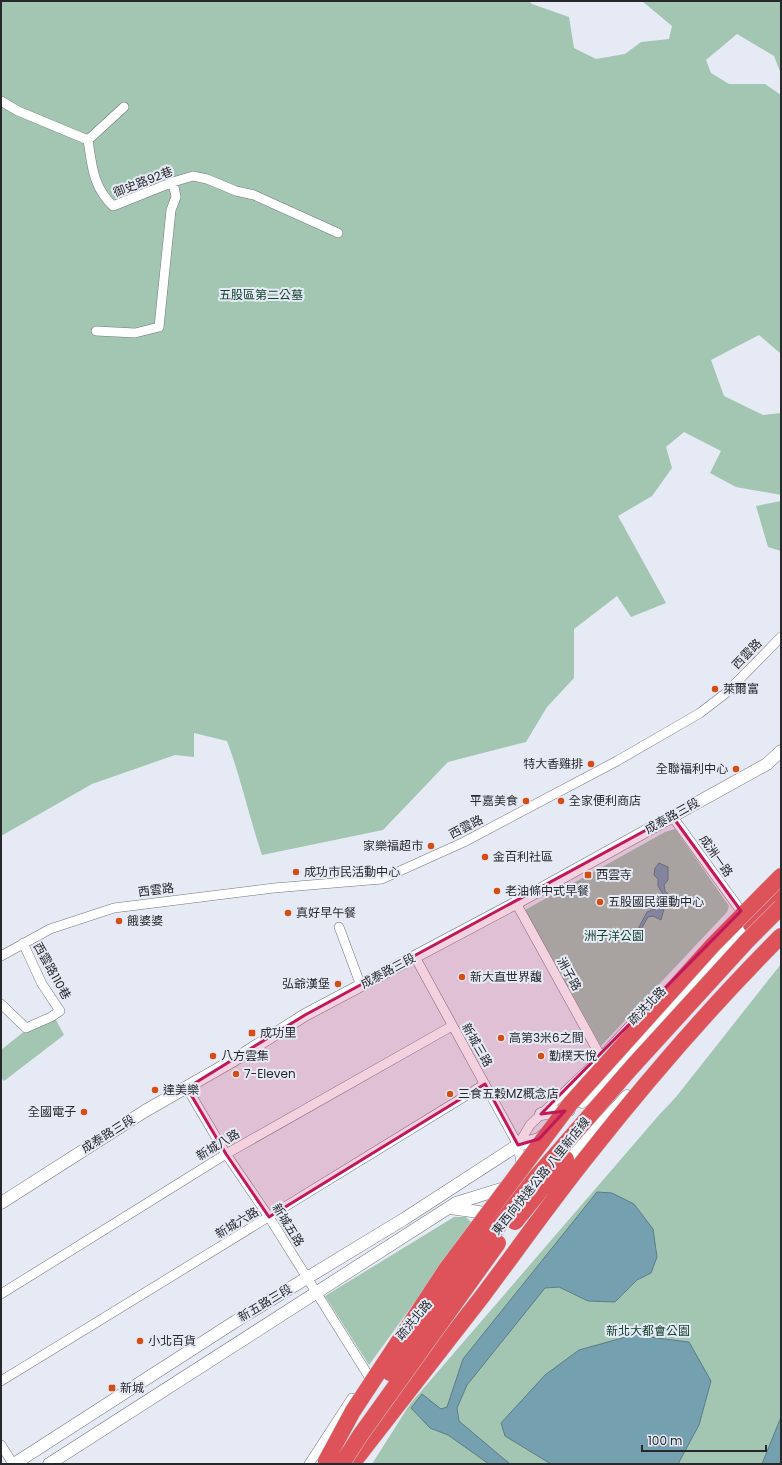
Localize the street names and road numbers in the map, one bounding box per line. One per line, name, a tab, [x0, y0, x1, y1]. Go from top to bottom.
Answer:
street label: 御史路92巷	[111, 162, 175, 201]
street label: 西雲路	[728, 635, 765, 673]
street label: 成泰路三段	[641, 794, 702, 838]
street label: 西雲路	[446, 811, 486, 842]
street label: 成洲一路	[696, 831, 737, 880]
street label: 西雲路	[137, 879, 175, 900]
street label: 西雲路110巷	[30, 939, 75, 1003]
street label: 成泰路三段	[357, 949, 418, 992]
street label: 洲子路	[553, 954, 586, 994]
street label: 疏洪北路	[624, 982, 669, 1029]
street label: 新城三路	[458, 1020, 497, 1070]
street label: 成泰路三段	[78, 1110, 138, 1157]
street label: 東西向快速公路 八里新店線	[488, 1113, 594, 1238]
street label: 新城八路	[193, 1125, 243, 1164]
street label: 新城五路	[268, 1200, 308, 1250]
street label: 新城六路	[212, 1203, 262, 1242]
street label: 新五路三段	[235, 1280, 295, 1325]
street label: 疏洪北路	[392, 1296, 436, 1344]

